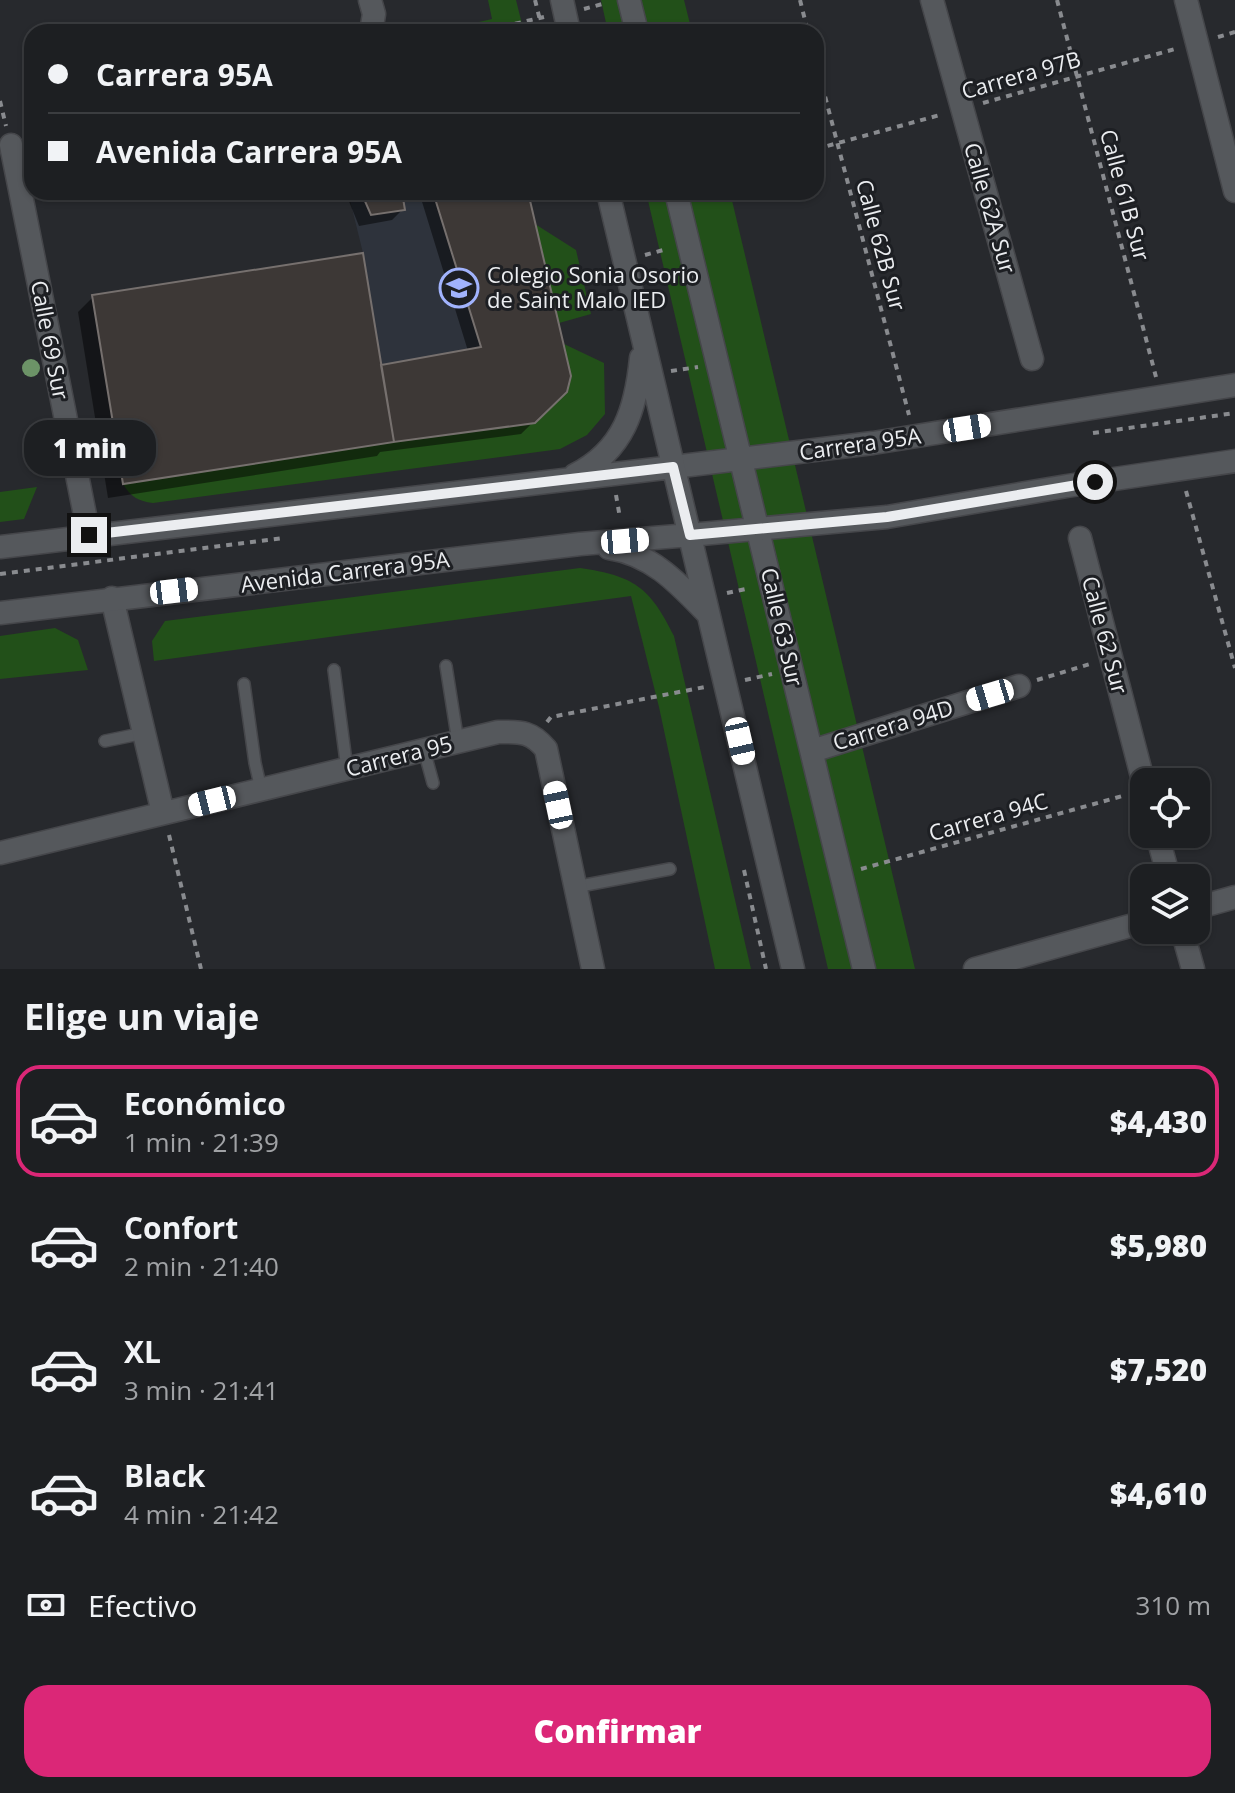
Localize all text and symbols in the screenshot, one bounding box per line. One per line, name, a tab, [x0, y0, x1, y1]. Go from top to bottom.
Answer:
street label: Carrera 97B	[958, 43, 1084, 105]
text: Carrera 95A	[96, 54, 273, 95]
street label: Calle 61B Sur	[1094, 126, 1158, 264]
text: Avenida Carrera 95A	[96, 131, 402, 172]
street label: Calle 62A Sur	[958, 139, 1024, 277]
street label: Calle 62B Sur	[850, 176, 914, 314]
place label: Colegio Sonia Osorio de Saint Malo IED	[487, 259, 699, 314]
school or university icon: Colegio Sonia Osorio de Saint Malo IED	[438, 267, 480, 309]
street label: Calle 69 Sur	[25, 278, 77, 402]
car	[941, 412, 993, 444]
callout: 1 min	[23, 419, 155, 475]
street label: Carrera 95A	[797, 420, 923, 466]
text: 1 min	[53, 430, 127, 466]
route start	[1077, 464, 1113, 500]
route end	[71, 517, 107, 553]
car	[600, 527, 650, 555]
street label: Avenida Carrera 95A	[239, 543, 451, 599]
street label: Calle 63 Sur	[755, 565, 811, 689]
street label: Calle 62 Sur	[1076, 573, 1136, 697]
car	[149, 576, 199, 606]
car	[964, 677, 1016, 713]
street label: Carrera 94D	[829, 692, 957, 757]
car	[723, 715, 757, 767]
street label: Carrera 95	[342, 727, 455, 783]
map controls	[1130, 768, 1210, 944]
button: locate	[1130, 768, 1210, 848]
car	[541, 779, 575, 831]
car	[186, 784, 238, 818]
street label: Carrera 94C	[925, 785, 1051, 847]
button: layers	[1130, 864, 1210, 944]
text: Elige un viaje	[24, 992, 259, 1041]
text: Económico	[124, 1083, 286, 1124]
icon: car	[28, 1085, 100, 1157]
text: $4,430	[1110, 1101, 1207, 1142]
text: 1 min · 21:39	[124, 1124, 279, 1160]
text: Confort	[124, 1207, 238, 1248]
icon: car	[28, 1209, 100, 1281]
text: $5,980	[1110, 1225, 1207, 1266]
text: 2 min · 21:40	[124, 1248, 279, 1284]
text: XL	[124, 1331, 161, 1372]
icon: car	[28, 1333, 100, 1405]
text: $7,520	[1110, 1349, 1207, 1390]
text: 3 min · 21:41	[124, 1372, 279, 1408]
text: Black	[124, 1455, 205, 1496]
icon: car	[28, 1457, 100, 1529]
text: $4,610	[1110, 1473, 1207, 1514]
text: 4 min · 21:42	[124, 1496, 279, 1532]
icon: cash	[24, 1583, 68, 1627]
text: Efectivo	[88, 1585, 197, 1626]
text: 310 m	[1136, 1587, 1211, 1623]
button: Confirmar	[24, 1685, 1211, 1777]

